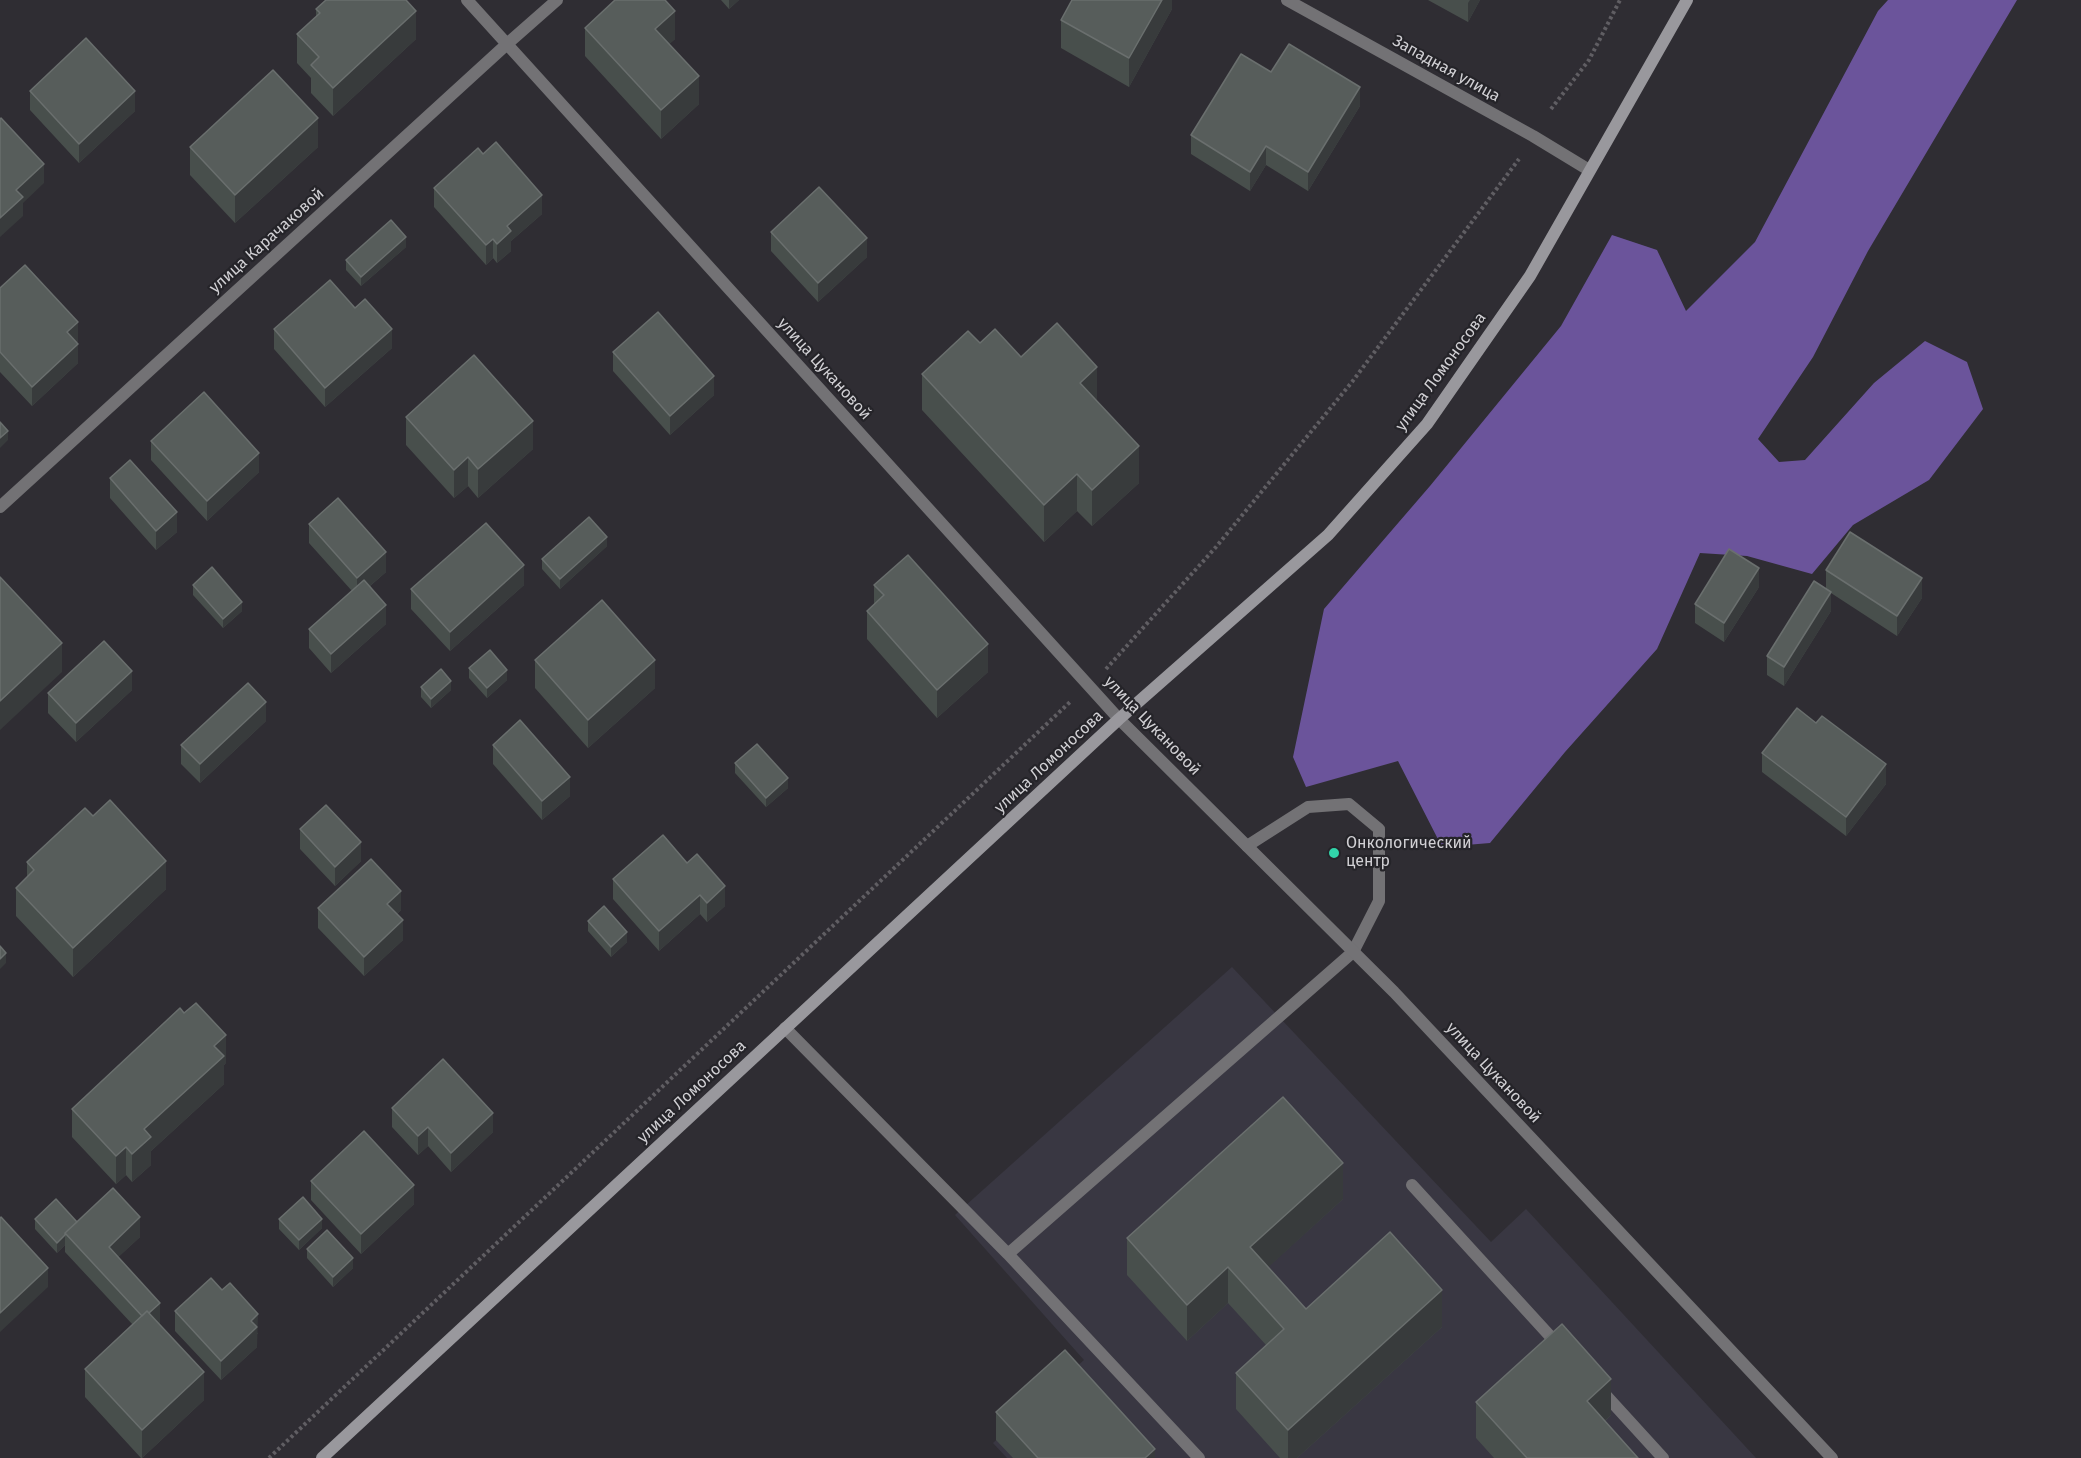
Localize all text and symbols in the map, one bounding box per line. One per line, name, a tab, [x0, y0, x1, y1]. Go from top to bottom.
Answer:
street label: Западная улица	[1389, 32, 1503, 106]
street label: улица Карачаковой	[206, 184, 328, 298]
street label: улица Ломоносова	[1392, 309, 1490, 435]
street label: улица Цукановой	[773, 314, 875, 424]
street label: улица Цукановой	[1100, 672, 1204, 780]
street label: улица Ломоносова	[991, 707, 1107, 817]
place label: Онкологический центр	[1346, 834, 1472, 872]
marker: Онкологический центр	[1327, 846, 1341, 860]
street label: улица Цукановой	[1441, 1019, 1545, 1127]
street label: улица Ломоносова	[634, 1037, 750, 1147]

